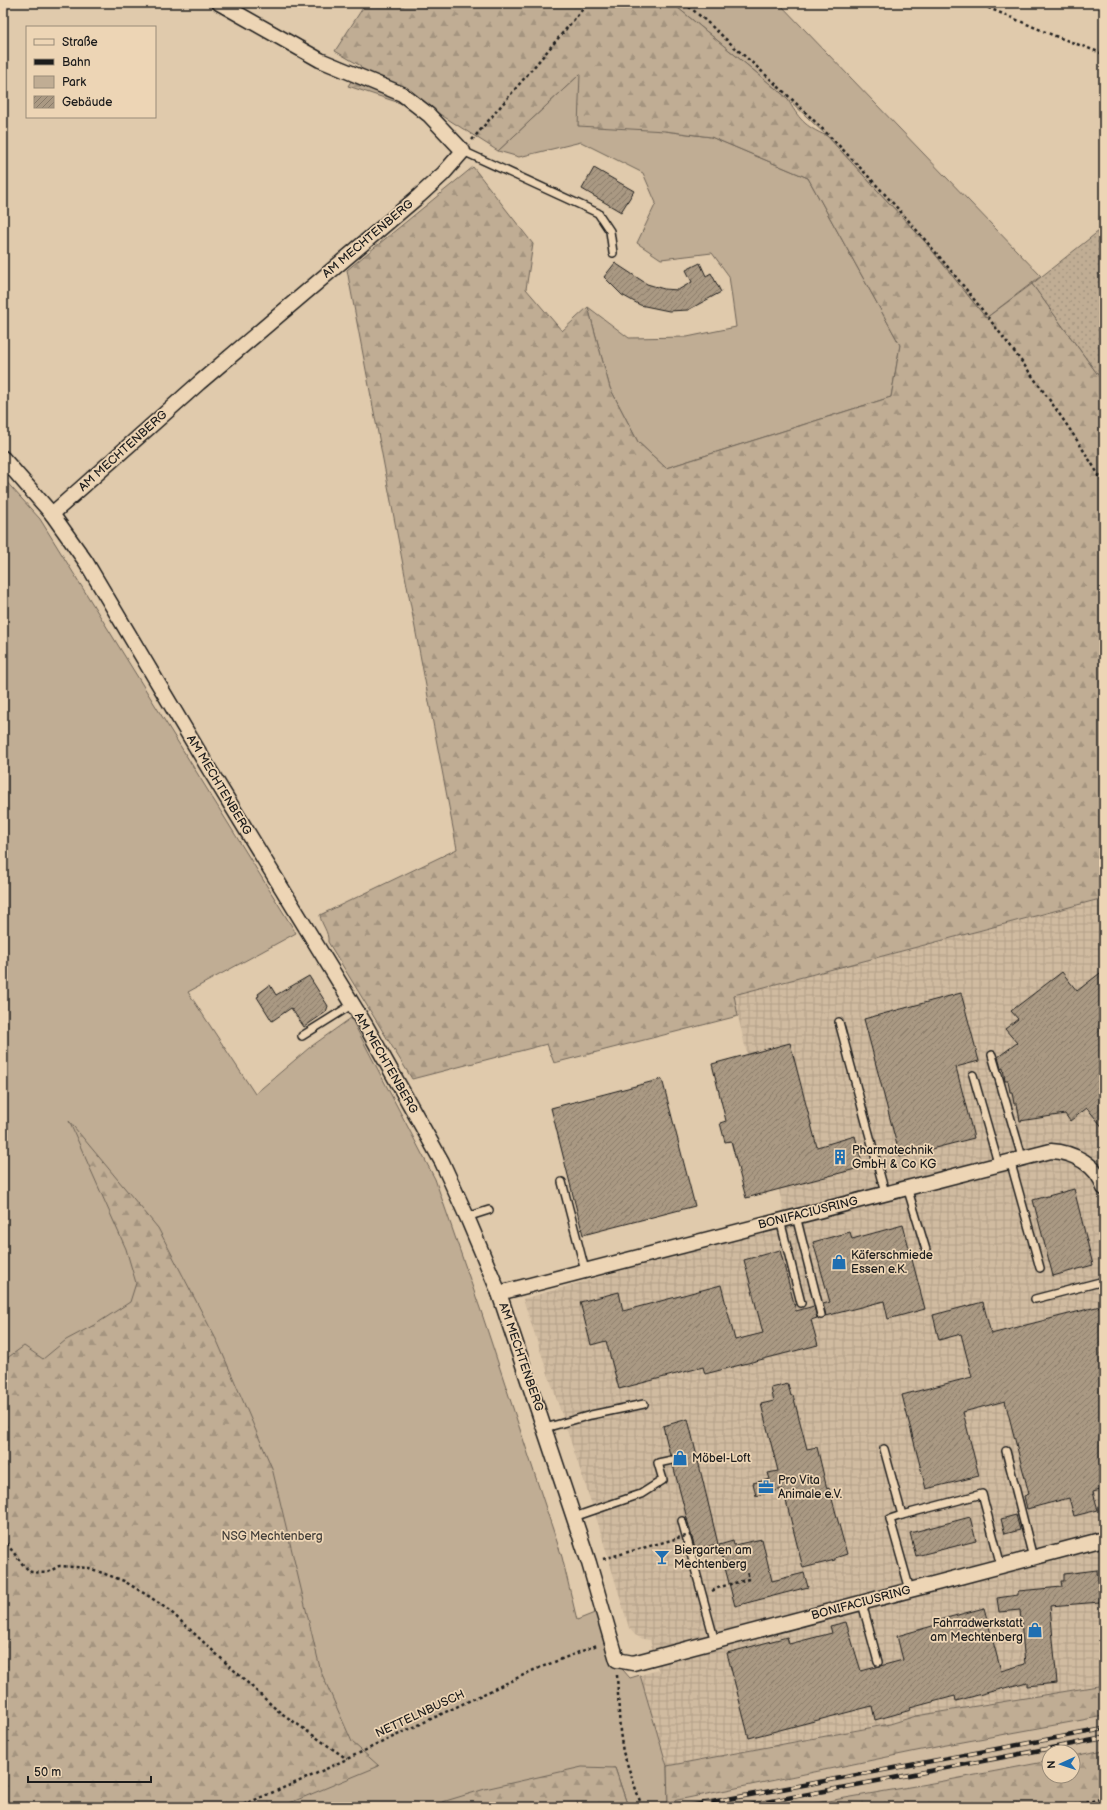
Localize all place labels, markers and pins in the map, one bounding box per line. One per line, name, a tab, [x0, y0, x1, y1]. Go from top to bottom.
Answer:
place label: Pharmatechnik GmbH & Co KG	[852, 1143, 936, 1172]
building icon: Pharmatechnik GmbH & Co KG	[831, 1148, 849, 1166]
place label: Käferschmiede Essen e.K.	[851, 1248, 933, 1277]
shop icon: Käferschmiede Essen e.K.	[830, 1253, 848, 1271]
shop icon: Möbel-Loft	[671, 1449, 689, 1467]
place label: Möbel-Loft	[692, 1451, 751, 1466]
place label: Pro Vita Animale e.V.	[778, 1473, 842, 1502]
office icon: Pro Vita Animale e.V.	[757, 1478, 775, 1496]
place label: Biergarten am Mechtenberg	[674, 1543, 752, 1572]
bar icon: Biergarten am Mechtenberg	[653, 1548, 671, 1566]
place label: Fahrradwerkstatt am Mechtenberg	[930, 1616, 1023, 1645]
shop icon: Fahrradwerkstatt am Mechtenberg	[1026, 1621, 1044, 1639]

